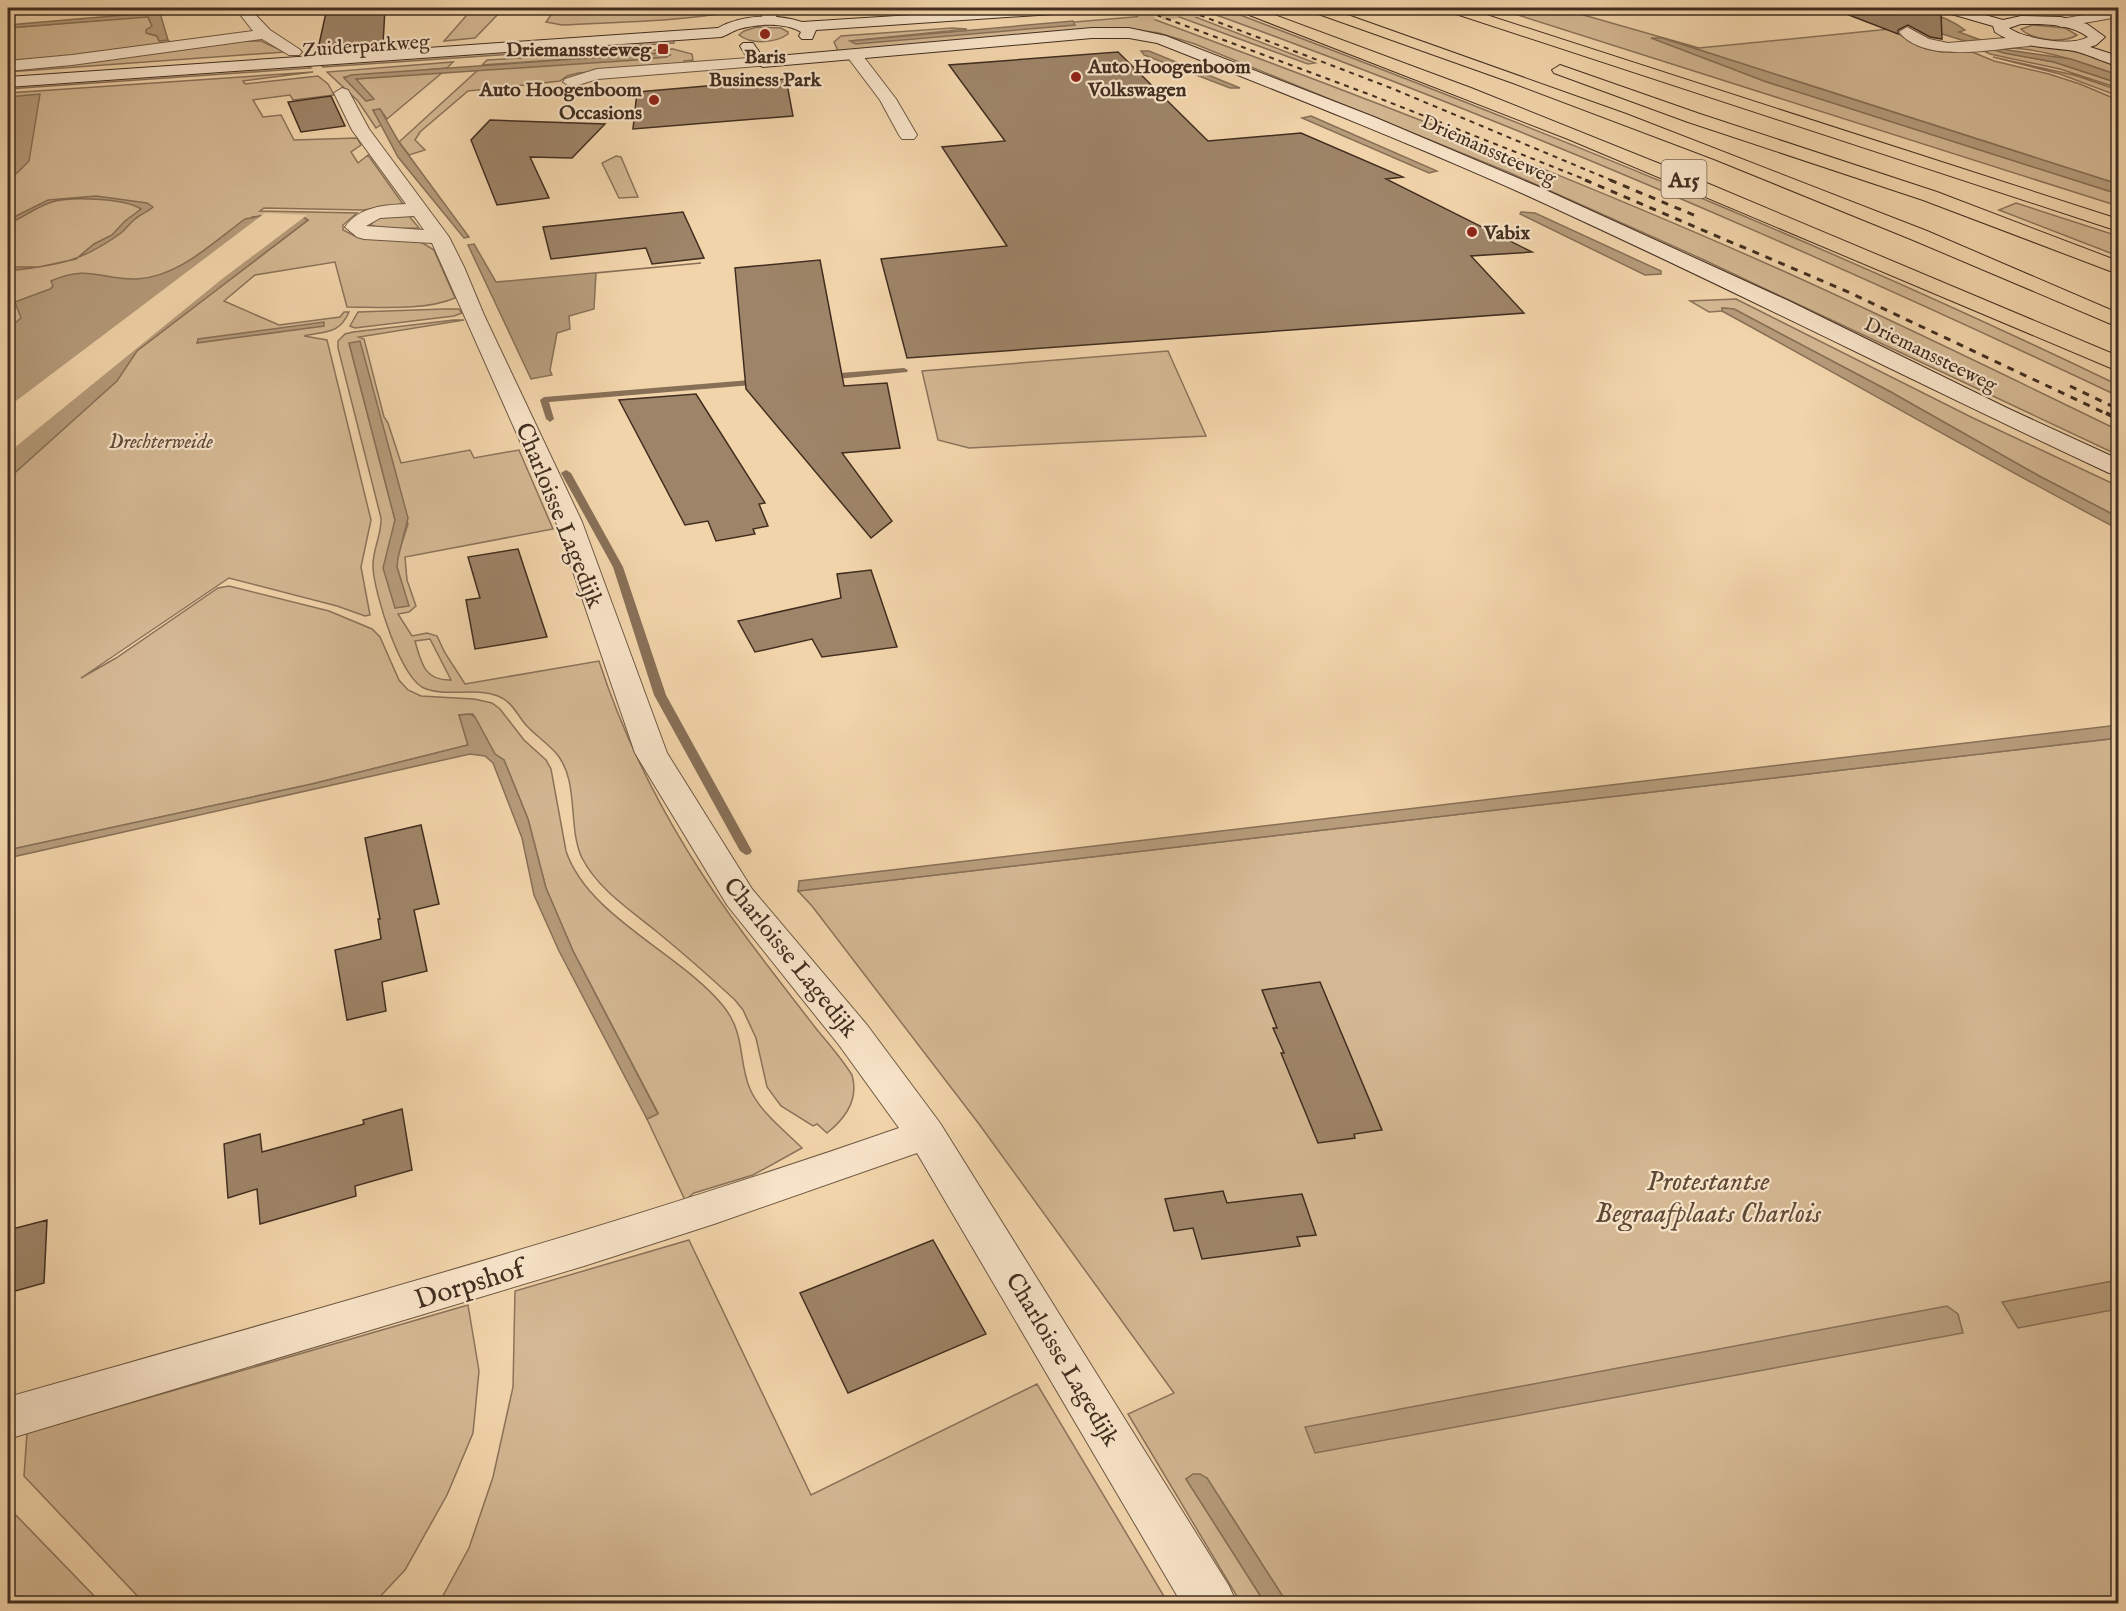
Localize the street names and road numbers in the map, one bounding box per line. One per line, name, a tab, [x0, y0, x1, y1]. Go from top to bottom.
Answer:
street label: Zuiderparkweg	[302, 30, 432, 63]
street label: Driemanssteeweg	[1417, 109, 1561, 192]
road number: A15	[1662, 160, 1706, 198]
street label: Driemanssteeweg	[1860, 312, 2002, 399]
street label: Charloisse Lagedijk	[507, 418, 610, 613]
street label: Charloisse Lagedijk	[716, 872, 864, 1044]
street label: Dorpshof	[411, 1251, 533, 1319]
street label: Charloisse Lagedijk	[998, 1267, 1126, 1452]

